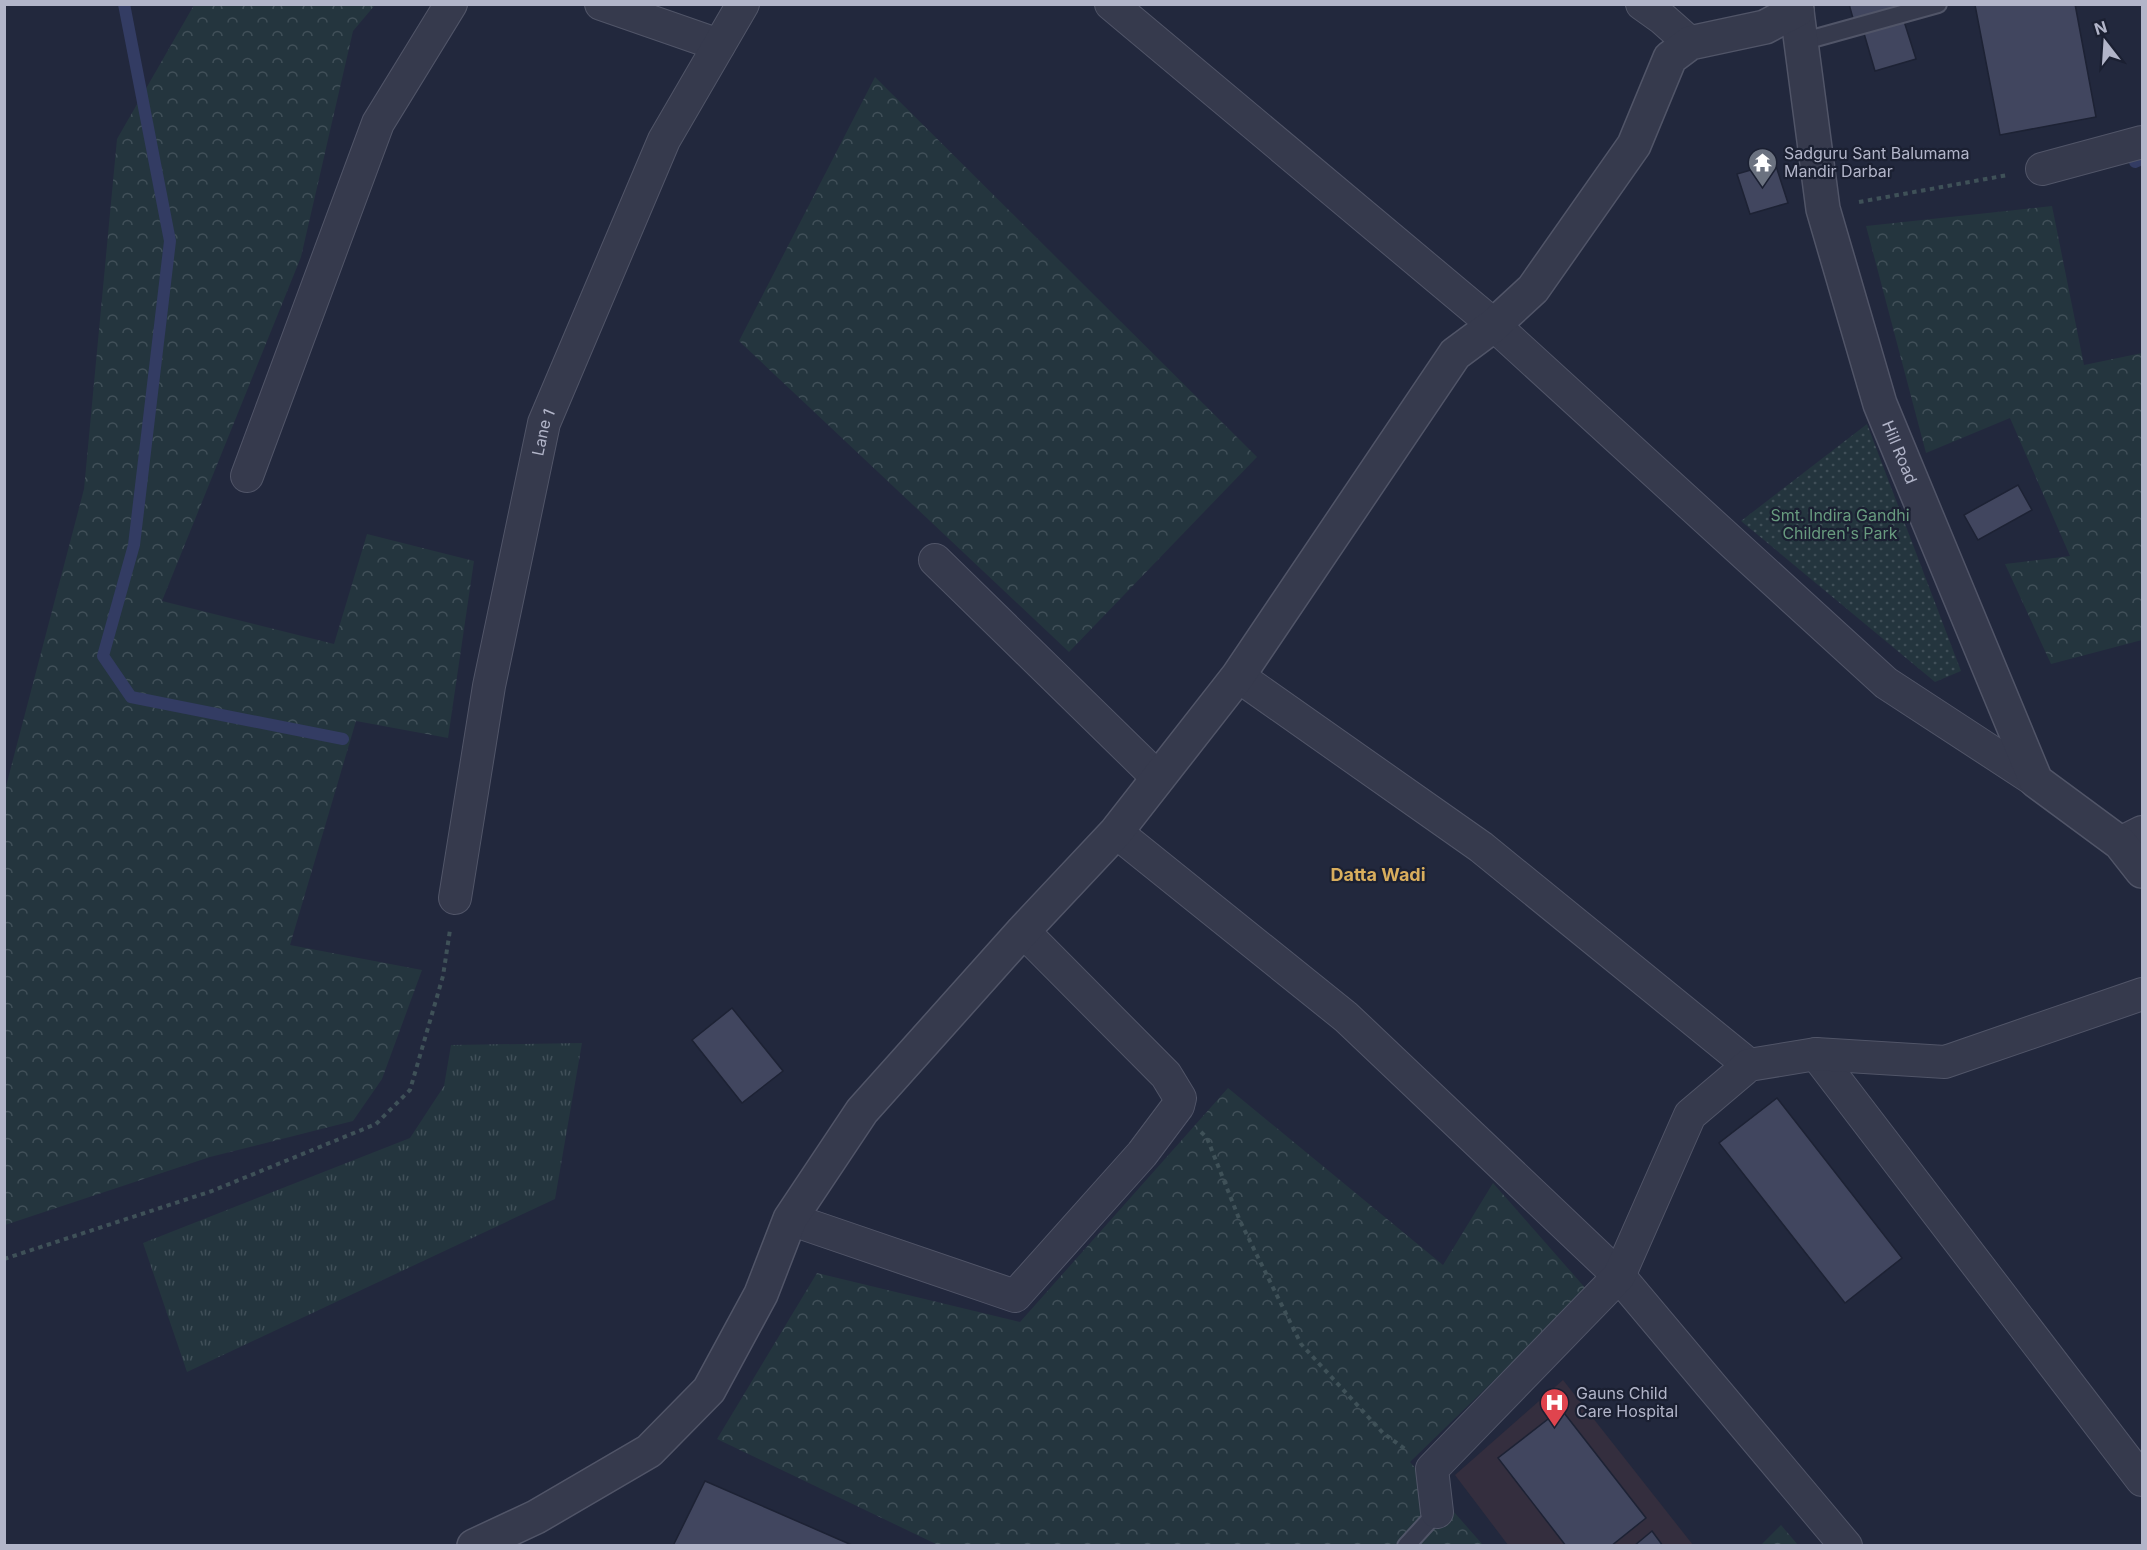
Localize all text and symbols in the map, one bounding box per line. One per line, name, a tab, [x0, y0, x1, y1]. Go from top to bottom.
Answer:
north arrow	[2075, 12, 2135, 72]
text: N	[2092, 16, 2109, 39]
place label: Sadguru Sant Balumama Mandir Darbar	[1784, 143, 1970, 181]
temple icon: Sadguru Sant Balumama Mandir Darbar	[1747, 146, 1779, 188]
street label: Lane 1	[527, 406, 559, 458]
street label: Hill Road	[1878, 418, 1922, 487]
park label: Smt. Indira Gandhi Children's Park	[1770, 505, 1910, 543]
district label: Datta Wadi	[1330, 864, 1426, 885]
place label: Gauns Child Care Hospital	[1576, 1383, 1678, 1421]
hospital icon: Gauns Child Care Hospital	[1539, 1386, 1571, 1428]

